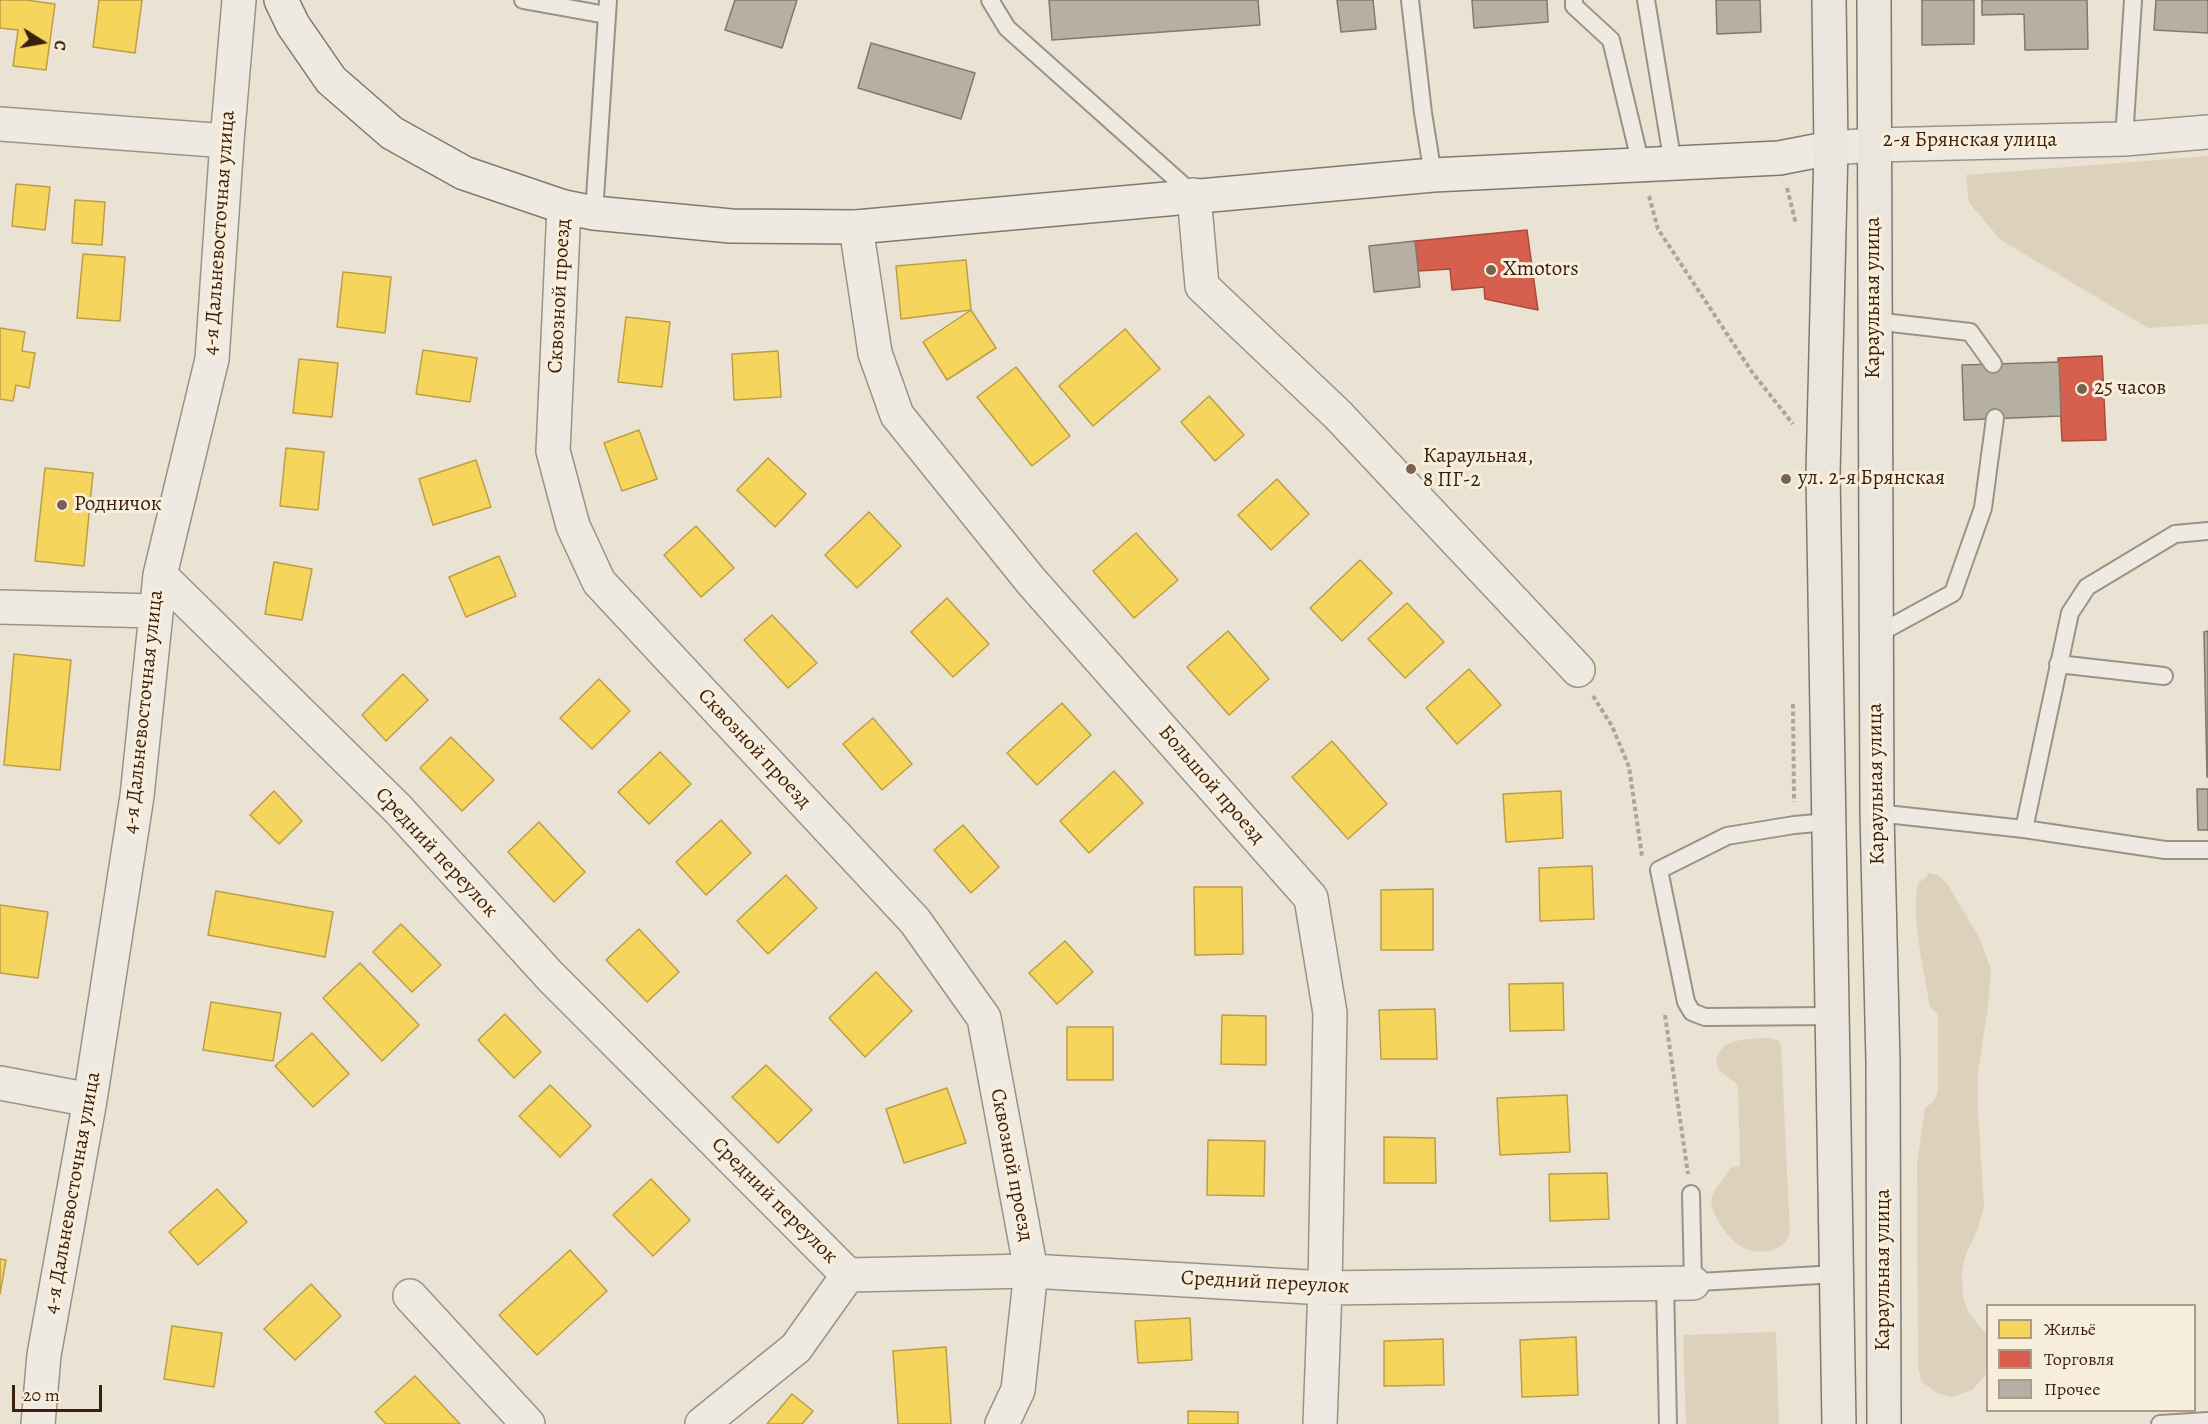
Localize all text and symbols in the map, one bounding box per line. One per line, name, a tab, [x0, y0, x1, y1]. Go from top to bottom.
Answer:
north arrow	[12, 12, 72, 72]
text: С	[48, 38, 71, 52]
street label: 4-я Дальневосточная улица	[199, 110, 241, 356]
street label: 2-я Брянская улица	[1883, 128, 2057, 154]
street label: Караульная улица	[1861, 217, 1887, 379]
street label: Сквозной проезд	[543, 218, 577, 374]
place label: Xmotors	[1503, 257, 1579, 283]
marker: Xmotors	[1484, 263, 1498, 277]
place label: 25 часов	[2094, 376, 2166, 402]
marker: 25 часов	[2075, 382, 2089, 396]
place label: Караульная, 8 ПГ-2	[1423, 444, 1534, 494]
marker: Караульная, 8 ПГ-2	[1404, 462, 1418, 476]
place label: ул. 2-я Брянская	[1798, 466, 1945, 492]
marker: ул. 2-я Брянская	[1779, 472, 1793, 486]
place label: Родничок	[74, 492, 162, 518]
marker: Родничок	[55, 498, 69, 512]
street label: 4-я Дальневосточная улица	[119, 589, 169, 835]
street label: Сквозной проезд	[692, 684, 816, 814]
street label: Караульная улица	[1863, 703, 1891, 865]
street label: Большой проезд	[1152, 720, 1270, 850]
street label: Средний переулок	[369, 783, 503, 923]
street label: 4-я Дальневосточная улица	[39, 1070, 107, 1316]
street label: Сквозной проезд	[984, 1086, 1038, 1244]
street label: Средний переулок	[705, 1132, 843, 1270]
street label: Караульная улица	[1871, 1189, 1897, 1351]
street label: Средний переулок	[1180, 1266, 1350, 1300]
legend	[1986, 1304, 2196, 1412]
text: Жильё	[2044, 1317, 2096, 1341]
text: Торговля	[2044, 1347, 2114, 1371]
scale bar	[15, 1373, 105, 1411]
text: Прочее	[2044, 1377, 2100, 1401]
text: 20 m	[23, 1383, 60, 1407]

